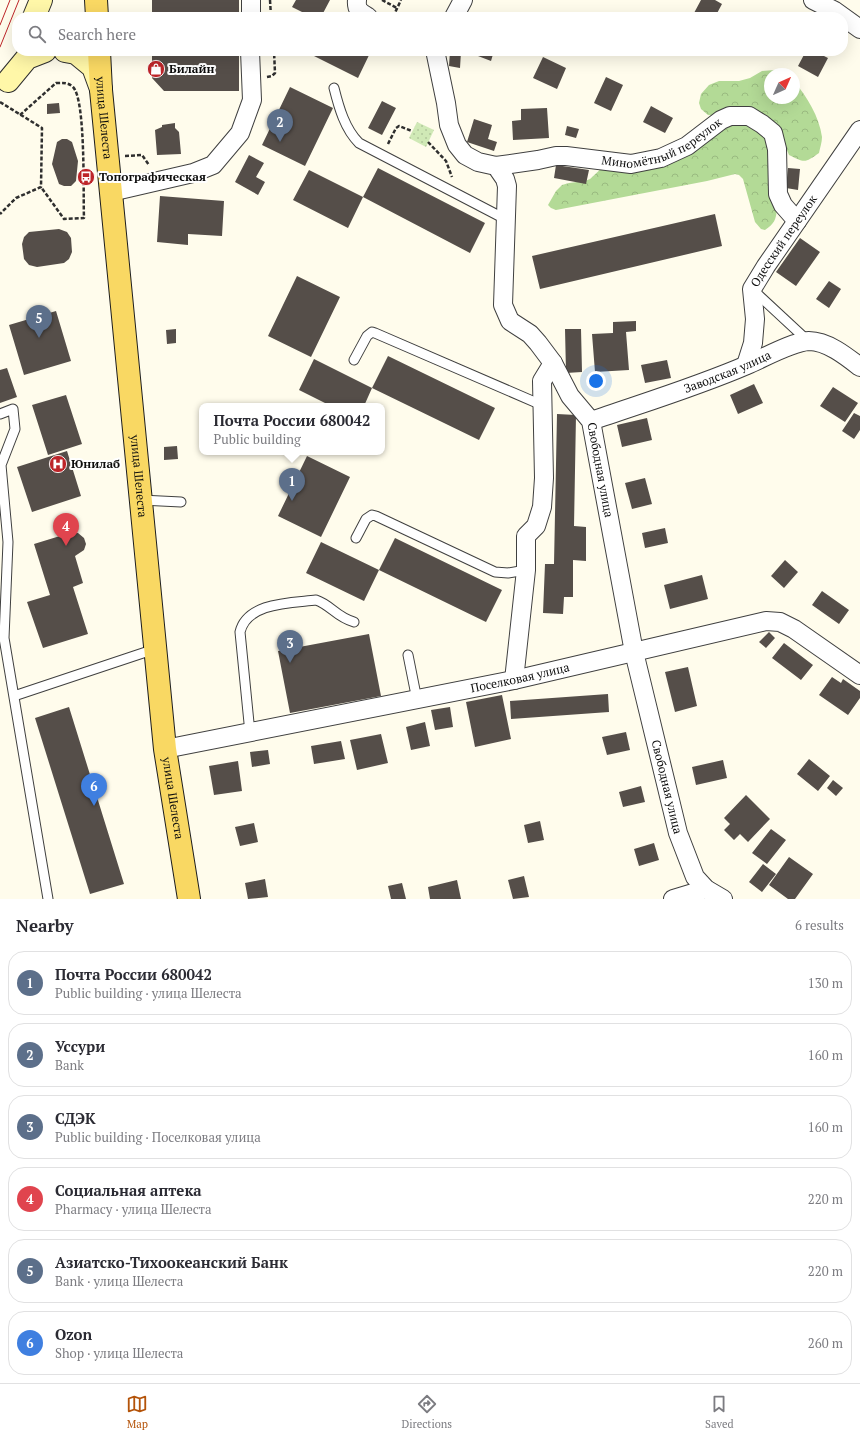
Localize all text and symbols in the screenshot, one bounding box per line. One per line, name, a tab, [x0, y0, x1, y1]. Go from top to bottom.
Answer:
search box	[12, 12, 848, 56]
icon: search	[26, 23, 48, 45]
text: Search here	[58, 24, 136, 44]
shop icon: Билайн	[146, 59, 166, 79]
place label: Билайн	[169, 61, 215, 76]
north arrow	[764, 68, 800, 104]
street label: улица Шелеста	[93, 75, 116, 160]
pin: 2	[267, 109, 293, 142]
street label: Миномётный переулок	[601, 114, 725, 171]
bus stop icon: Топографическая	[76, 167, 96, 187]
place label: Топографическая	[99, 169, 206, 184]
street label: Одесский переулок	[747, 191, 820, 289]
pin: 5	[26, 305, 52, 338]
street label: Заводская улица	[682, 347, 773, 396]
your location	[586, 371, 606, 391]
popup	[199, 403, 385, 455]
text: Почта России 680042	[214, 410, 370, 430]
street label: Свободная улица	[584, 421, 617, 519]
text: Public building	[214, 430, 301, 448]
street label: улица Шелеста	[127, 433, 150, 518]
hospital icon: Юнилаб	[48, 454, 68, 474]
place label: Юнилаб	[71, 456, 120, 471]
pin: 1	[279, 468, 305, 501]
pin: 4	[53, 513, 79, 546]
pin: 3	[277, 630, 303, 663]
street label: Поселковая улица	[469, 659, 571, 695]
street label: Свободная улица	[649, 738, 686, 835]
street label: улица Шелеста	[159, 755, 187, 840]
pin: 6	[81, 773, 107, 806]
text: Nearby	[16, 914, 74, 937]
text: 6 results	[795, 916, 844, 934]
text: Почта России 680042	[55, 964, 212, 984]
text: 1	[26, 974, 34, 992]
text: 130 m	[808, 974, 843, 992]
text: Public building · улица Шелеста	[55, 984, 242, 1002]
text: Уссури	[55, 1036, 105, 1056]
text: 2	[26, 1046, 34, 1064]
text: 160 m	[808, 1046, 843, 1064]
text: Bank	[55, 1056, 84, 1074]
text: СДЭК	[55, 1108, 96, 1128]
text: 3	[26, 1118, 34, 1136]
text: 160 m	[808, 1118, 843, 1136]
text: Public building · Поселковая улица	[55, 1128, 261, 1146]
text: Социальная аптека	[55, 1180, 202, 1200]
text: 4	[26, 1190, 34, 1208]
text: 220 m	[808, 1190, 843, 1208]
text: Pharmacy · улица Шелеста	[55, 1200, 212, 1218]
text: Азиатско-Тихоокеанский Банк	[55, 1252, 288, 1272]
text: 5	[26, 1262, 34, 1280]
text: 220 m	[808, 1262, 843, 1280]
text: Bank · улица Шелеста	[55, 1272, 183, 1290]
text: Ozon	[55, 1324, 92, 1344]
text: 6	[26, 1334, 34, 1352]
text: 260 m	[808, 1334, 843, 1352]
text: Shop · улица Шелеста	[55, 1344, 183, 1362]
tab: Map	[126, 1393, 148, 1431]
tab: Directions	[401, 1393, 452, 1431]
tab: Saved	[705, 1393, 734, 1431]

